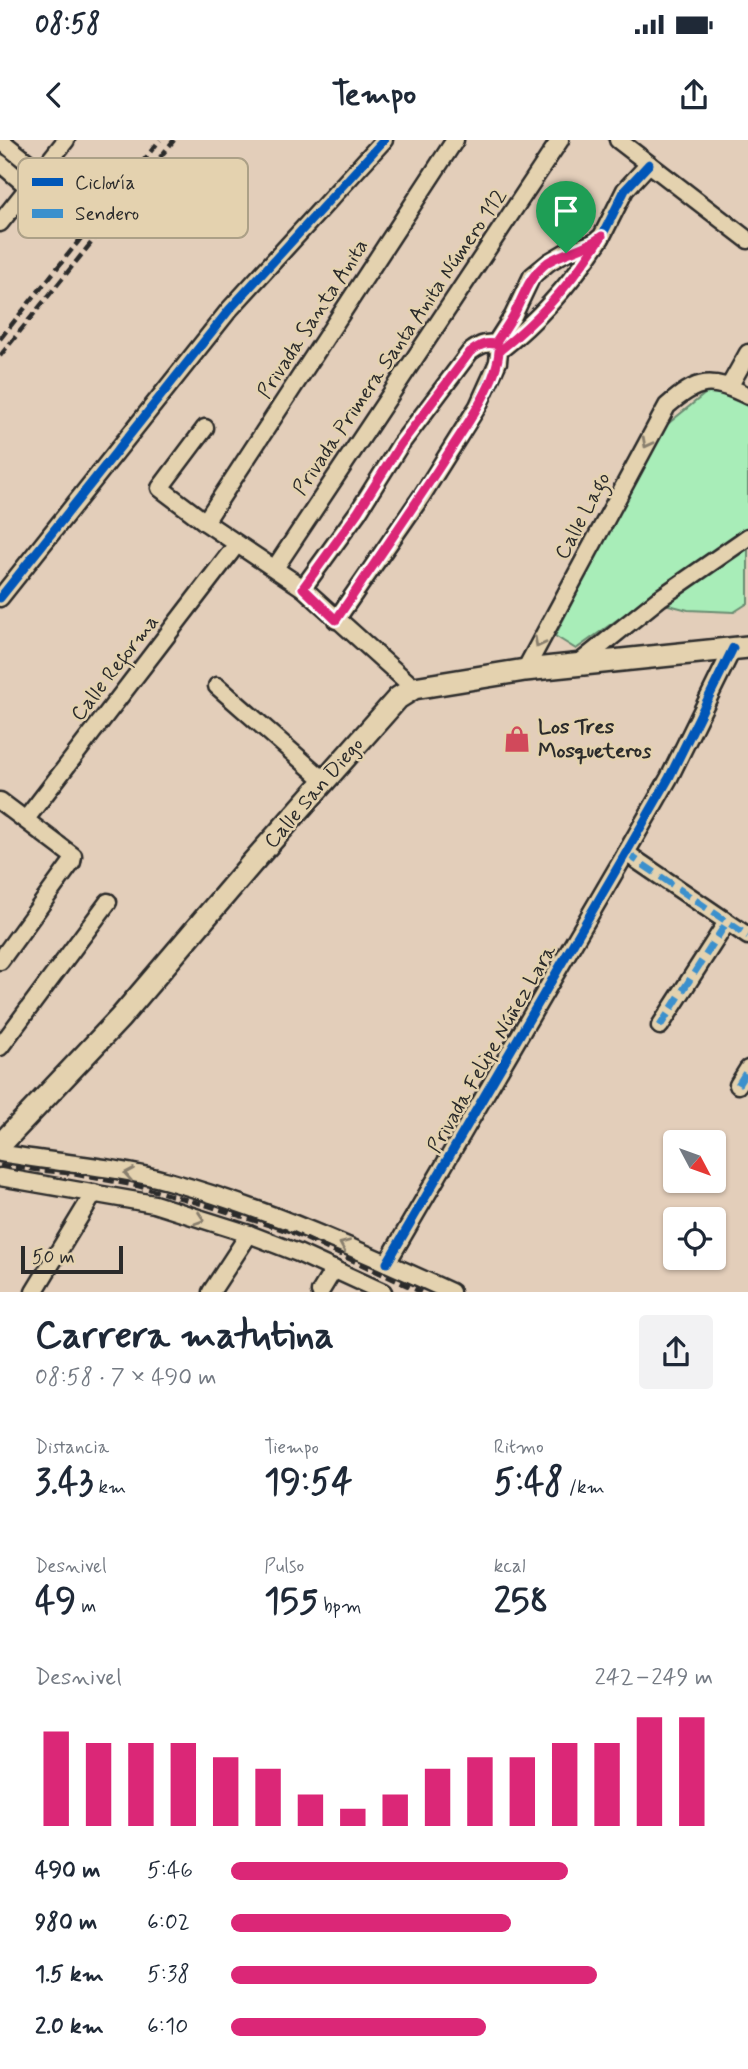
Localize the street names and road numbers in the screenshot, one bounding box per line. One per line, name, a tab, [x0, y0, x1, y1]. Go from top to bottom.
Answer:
street label: Privada Primera Santa Anita Número 112	[287, 183, 513, 501]
street label: Privada Santa Anita	[251, 234, 375, 404]
street label: Calle Lago	[548, 468, 619, 565]
street label: Calle Reforma	[64, 609, 167, 728]
street label: Calle San Diego	[258, 731, 370, 855]
street label: Privada Felipe Núñez Lara	[421, 939, 563, 1158]

